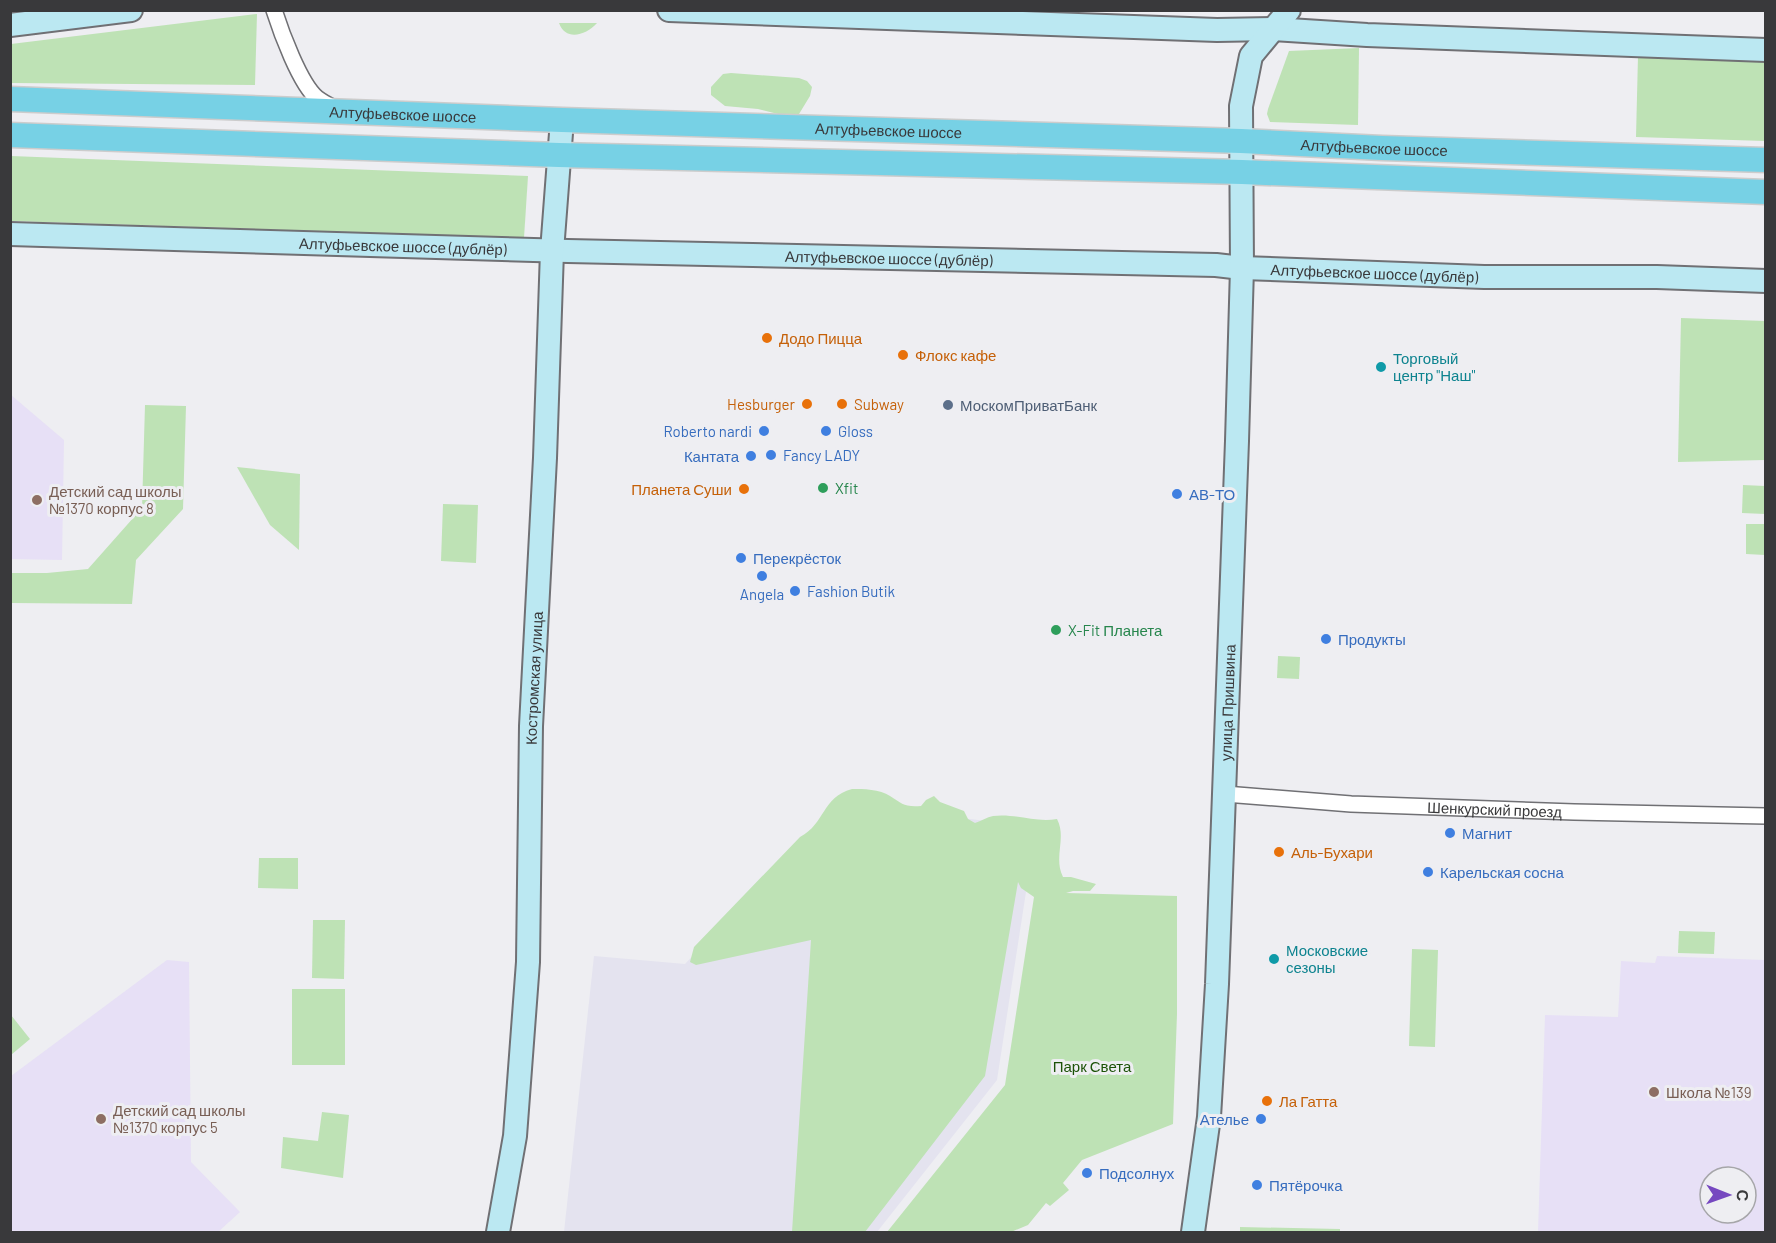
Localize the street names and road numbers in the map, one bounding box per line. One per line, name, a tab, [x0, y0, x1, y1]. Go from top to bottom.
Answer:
street label: Алтуфьевское шоссе	[329, 102, 477, 126]
street label: Алтуфьевское шоссе	[815, 119, 962, 141]
street label: Алтуфьевское шоссе	[1300, 135, 1448, 159]
street label: Алтуфьевское шоссе (дублёр)	[299, 234, 507, 258]
street label: Алтуфьевское шоссе (дублёр)	[785, 247, 993, 269]
street label: Алтуфьевское шоссе (дублёр)	[1270, 260, 1479, 286]
street label: Костромская улица	[522, 610, 546, 745]
street label: улица Пришвина	[1216, 643, 1239, 761]
street label: Шенкурский проезд	[1427, 798, 1562, 821]

